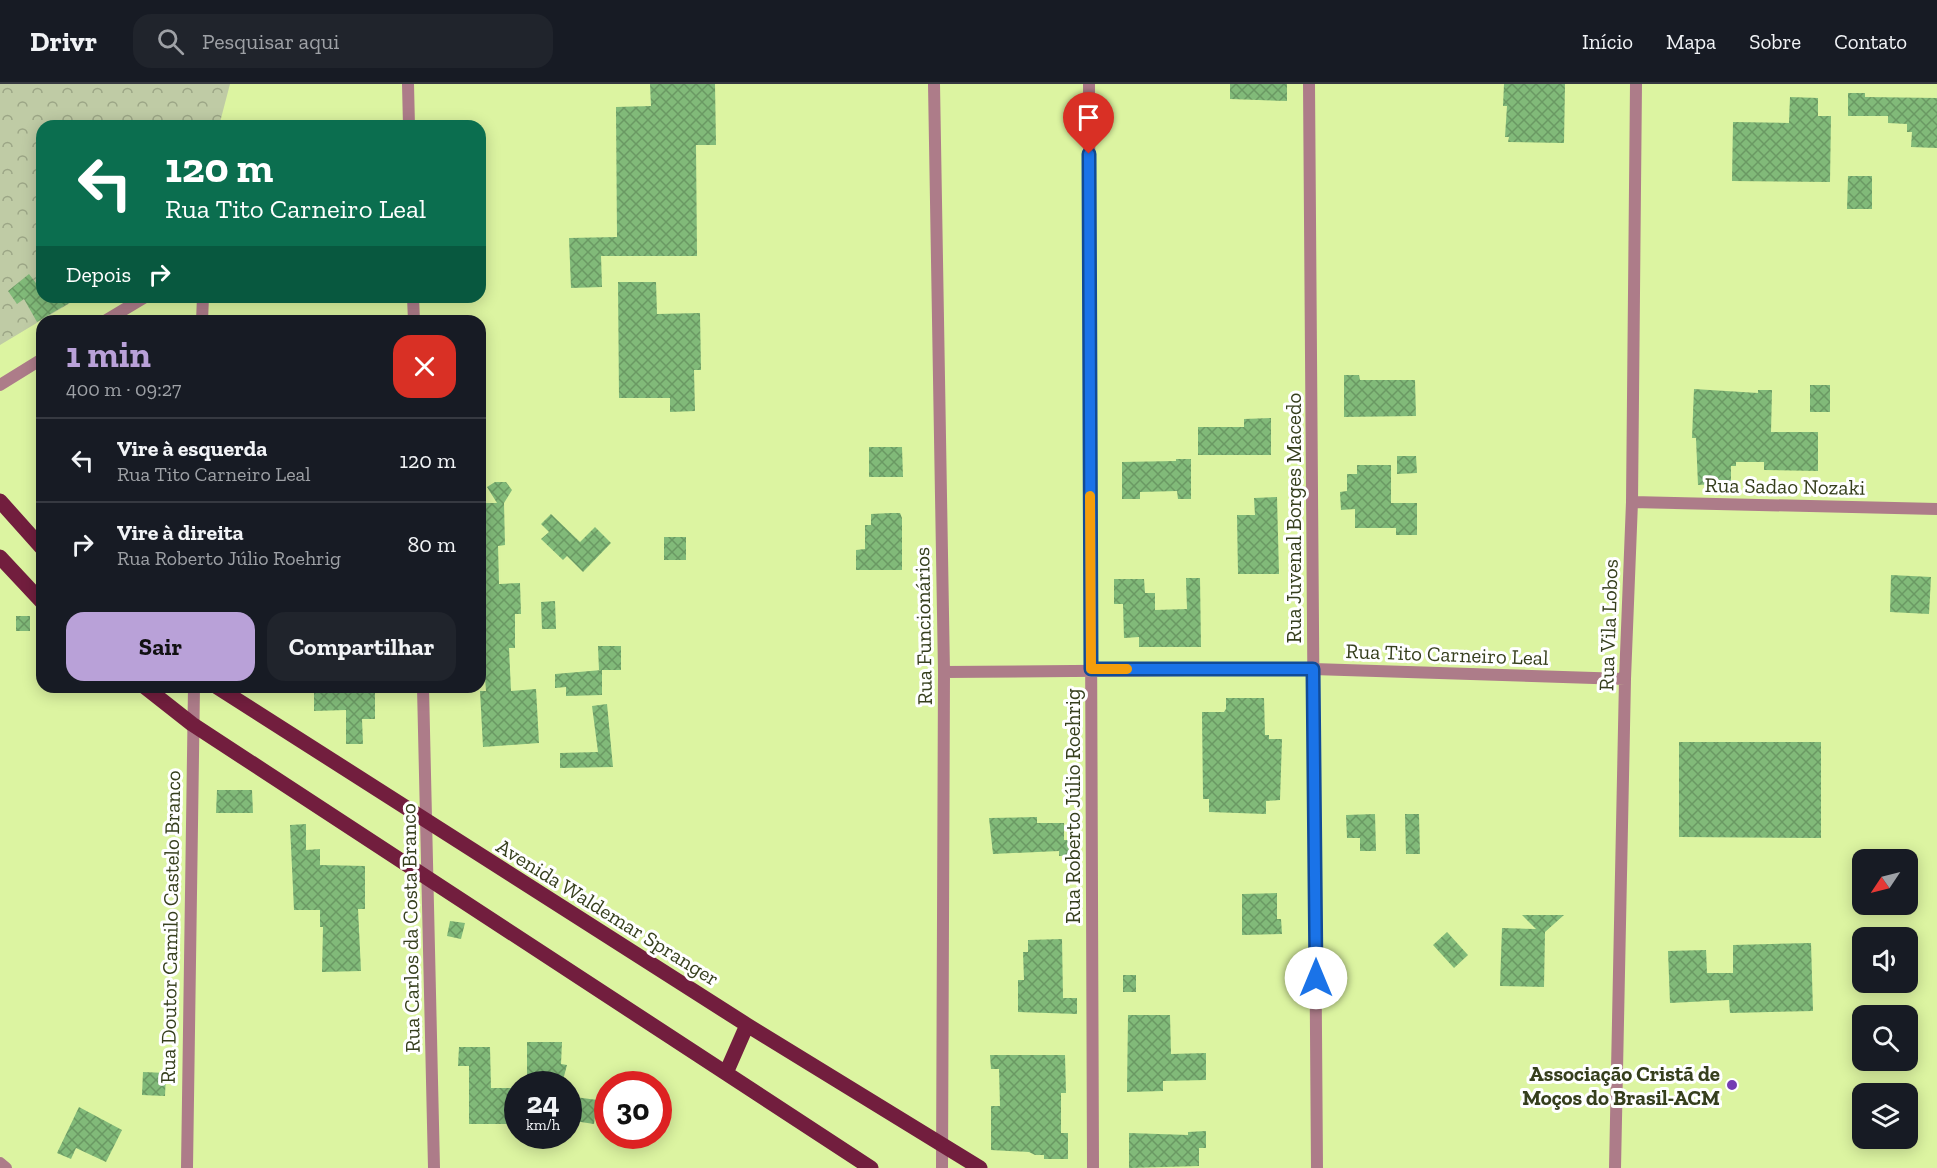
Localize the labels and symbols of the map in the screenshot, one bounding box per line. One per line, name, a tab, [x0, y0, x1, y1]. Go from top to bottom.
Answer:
pin	[1063, 92, 1114, 154]
street label: Rua Juvenal Borges Macedo	[1281, 393, 1306, 643]
street label: Rua Sadao Nozaki	[1704, 472, 1866, 500]
street label: Rua Funcionários	[909, 547, 937, 705]
street label: Rua Vila Lobos	[1593, 559, 1623, 691]
street label: Rua Tito Carneiro Leal	[1345, 638, 1549, 670]
street label: Rua Roberto Júlio Roehrig	[1060, 688, 1085, 924]
street label: Rua Doutor Camilo Castelo Branco	[155, 770, 185, 1084]
street label: Rua Carlos da Costa Branco	[395, 803, 425, 1053]
street label: Avenida Waldemar Spranger	[492, 833, 724, 991]
north arrow	[1852, 849, 1918, 915]
position arrow	[1284, 946, 1348, 1010]
place label: Associação Cristã de Moços do Brasil-ACM	[1522, 1061, 1720, 1110]
speed limit sign: 30	[594, 1071, 672, 1149]
marker: Associação Cristã de Moços do Brasil-ACM	[1725, 1078, 1739, 1092]

